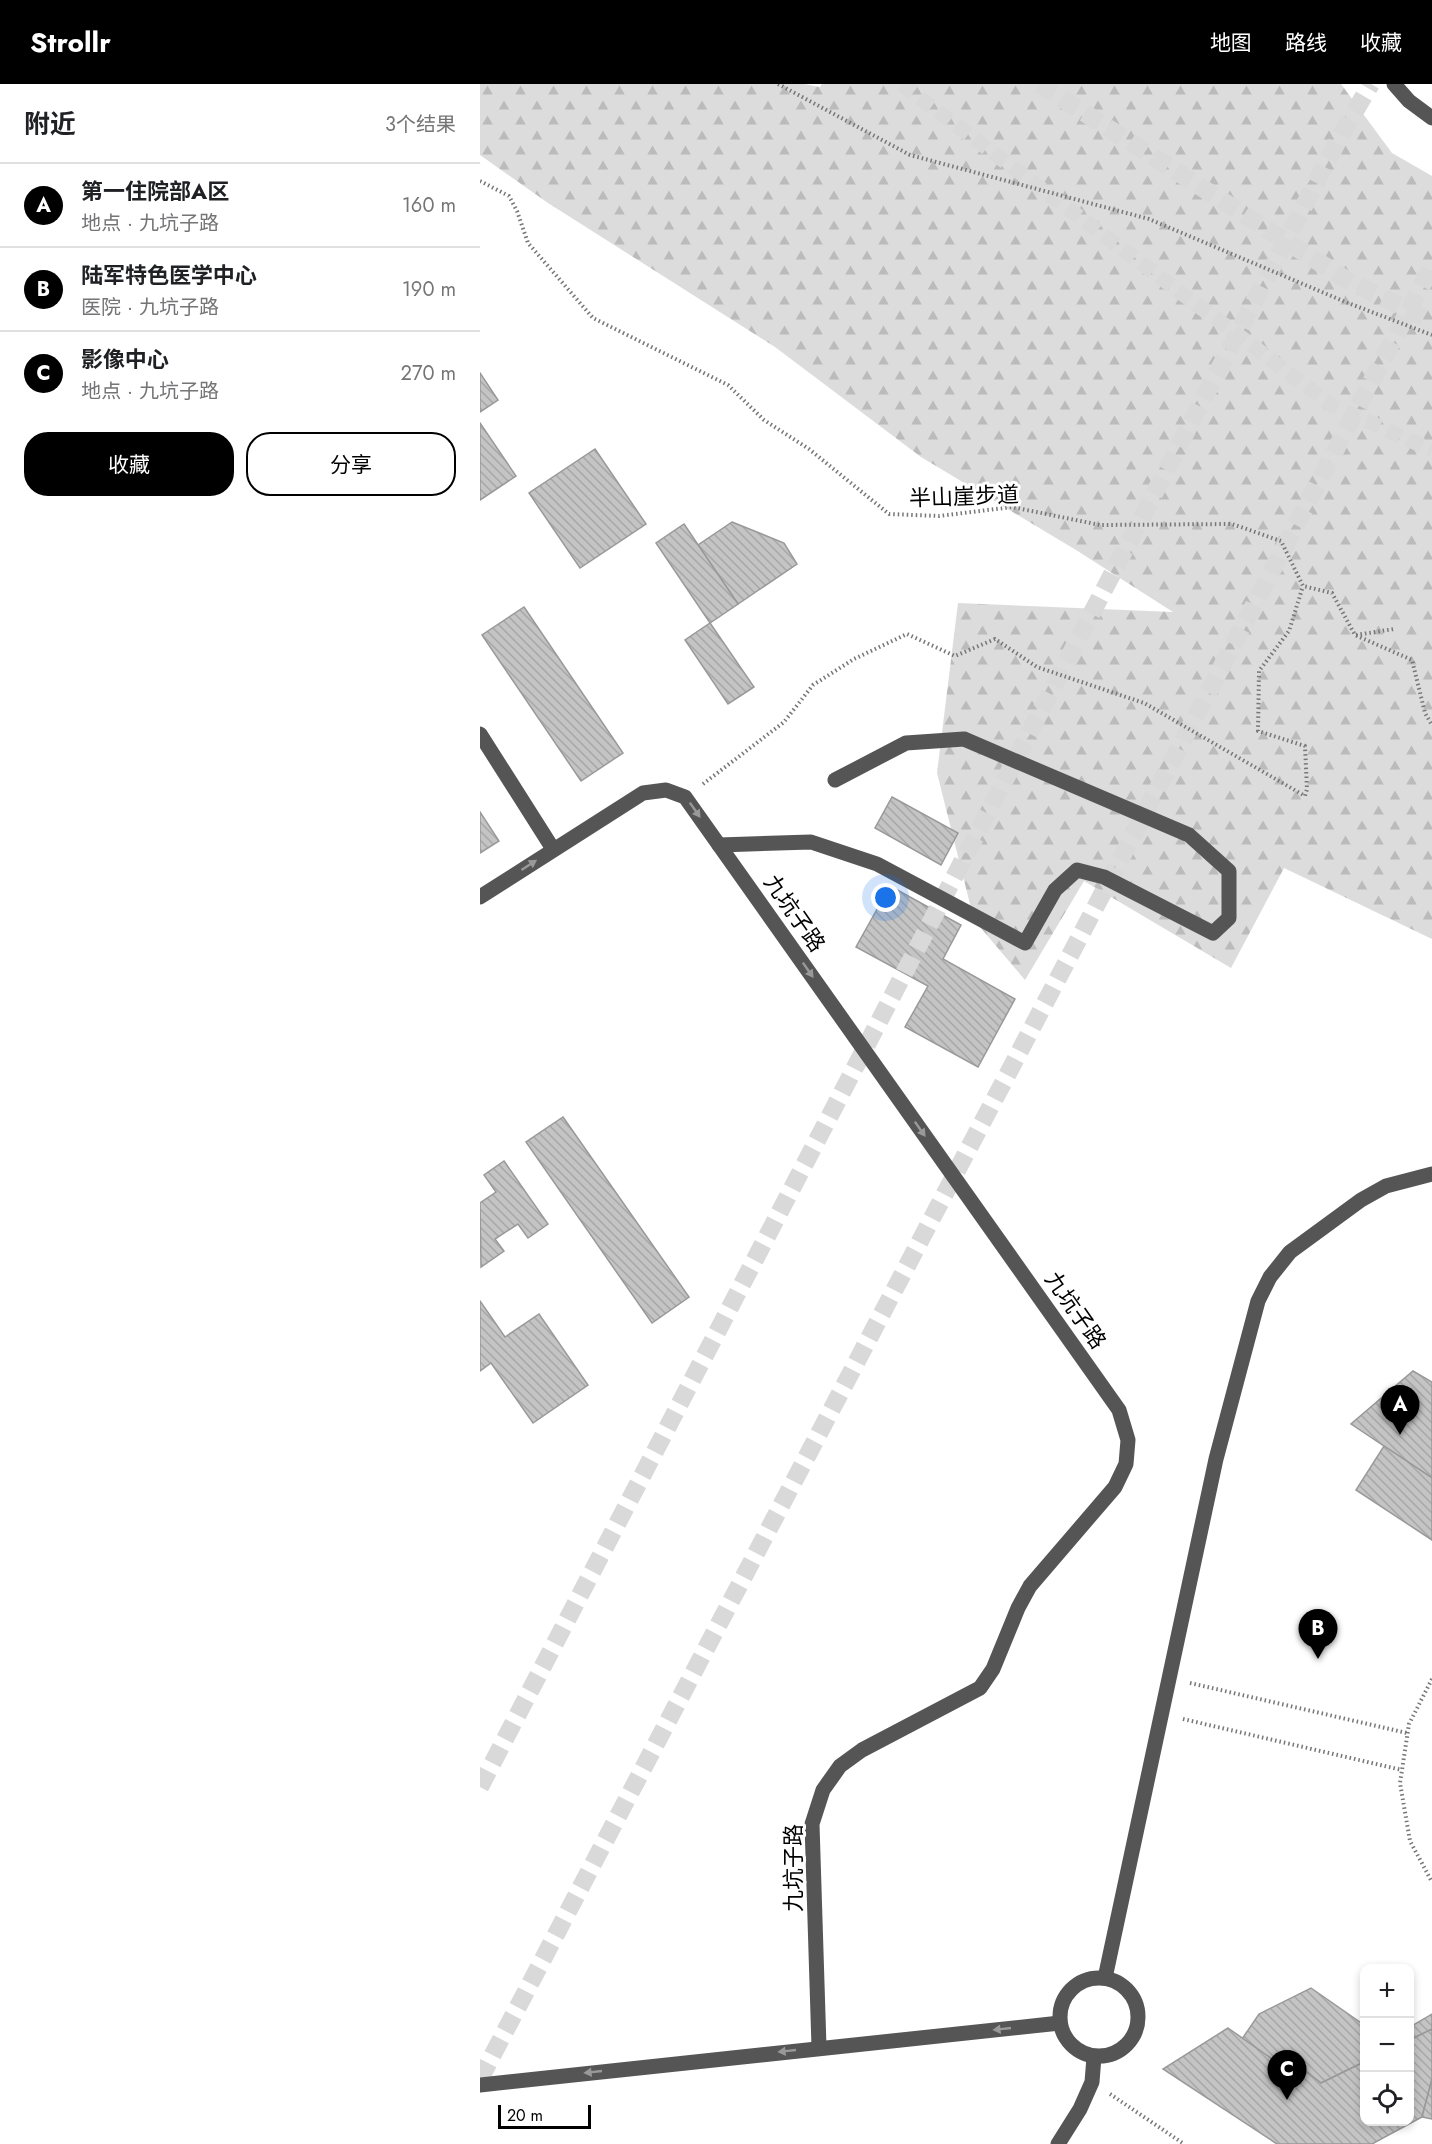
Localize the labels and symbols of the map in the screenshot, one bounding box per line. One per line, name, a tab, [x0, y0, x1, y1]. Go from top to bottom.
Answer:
street label: 半山崖步道	[908, 478, 1020, 514]
one-way arrow	[689, 802, 701, 818]
one-way arrow	[521, 860, 537, 871]
street label: 九坑子路	[757, 868, 833, 958]
your location	[871, 883, 900, 912]
one-way arrow	[802, 961, 814, 977]
one-way arrow	[914, 1120, 926, 1136]
street label: 九坑子路	[1038, 1265, 1114, 1355]
pin: A	[1380, 1386, 1420, 1435]
pin: B	[1298, 1610, 1338, 1659]
street label: 九坑子路	[777, 1824, 809, 1912]
one-way arrow	[992, 2024, 1011, 2034]
one-way arrow	[777, 2046, 796, 2056]
pin: C	[1268, 2050, 1306, 2100]
one-way arrow	[583, 2067, 602, 2077]
scale bar	[498, 2102, 591, 2130]

